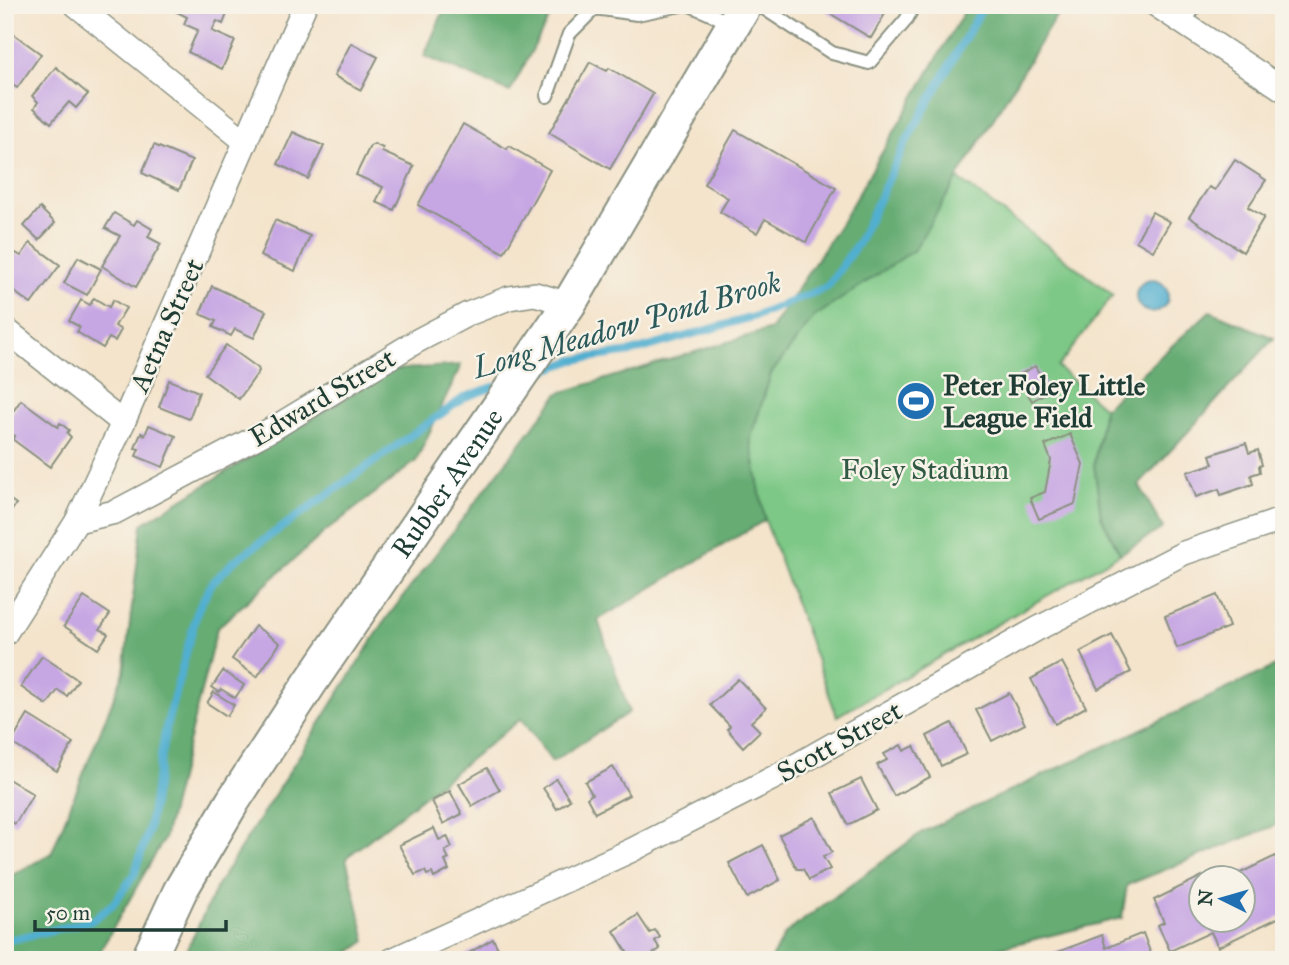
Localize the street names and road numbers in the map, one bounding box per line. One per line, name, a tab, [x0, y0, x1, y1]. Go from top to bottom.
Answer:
street label: Aetna Street	[121, 253, 212, 398]
street label: Edward Street	[243, 340, 402, 455]
street label: Rubber Avenue	[384, 401, 511, 565]
street label: Scott Street	[771, 693, 908, 790]

